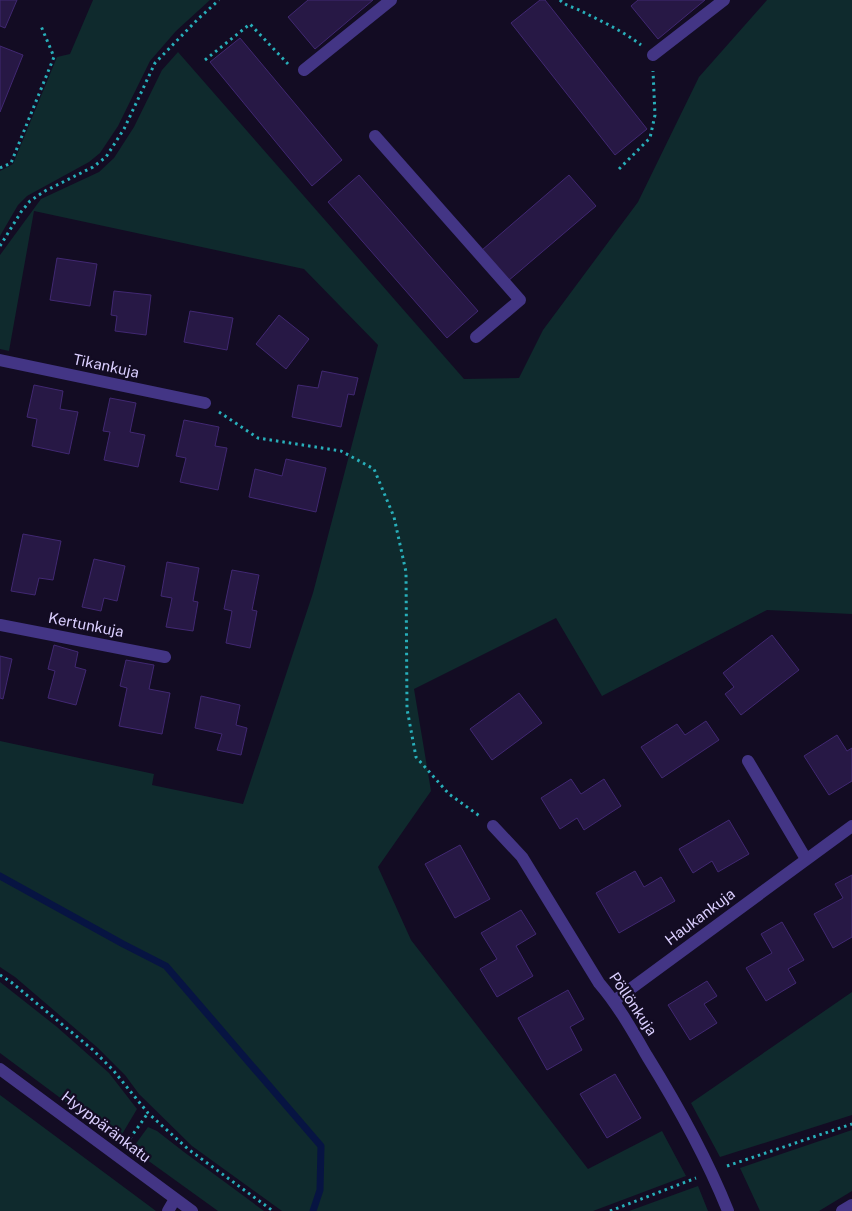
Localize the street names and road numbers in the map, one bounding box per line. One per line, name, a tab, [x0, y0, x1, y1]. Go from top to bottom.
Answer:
street label: Tikankuja	[72, 350, 141, 381]
street label: Kertunkuja	[47, 609, 125, 640]
street label: Haukankuja	[661, 885, 738, 948]
street label: Pöllönkuja	[606, 969, 661, 1039]
street label: Hyyppäränkatu	[58, 1088, 154, 1166]

